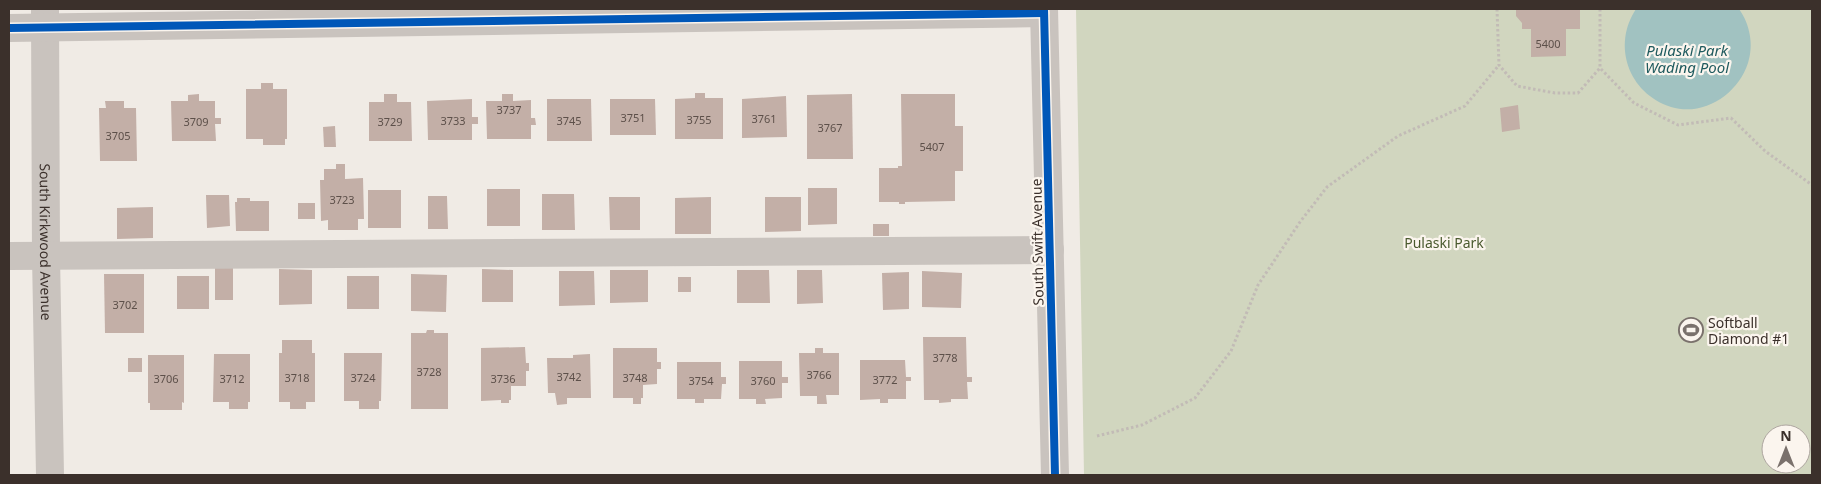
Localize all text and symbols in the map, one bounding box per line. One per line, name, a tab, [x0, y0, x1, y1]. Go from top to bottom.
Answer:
house number: 5400	[1535, 36, 1561, 51]
water label: Pulaski Park Wading Pool	[1645, 40, 1730, 77]
house number: 3737	[496, 102, 522, 117]
house number: 3751	[620, 110, 646, 125]
house number: 3761	[751, 111, 777, 126]
house number: 3755	[686, 112, 712, 127]
house number: 3733	[440, 113, 466, 128]
house number: 3745	[556, 113, 582, 128]
house number: 3709	[183, 114, 209, 129]
house number: 3729	[377, 114, 403, 129]
house number: 3767	[817, 120, 843, 135]
house number: 3705	[105, 128, 131, 143]
house number: 5407	[919, 139, 945, 154]
street label: South Kirkwood Avenue	[36, 163, 57, 321]
street label: South Swift Avenue	[1026, 178, 1048, 306]
house number: 3723	[329, 192, 355, 207]
park label: Pulaski Park	[1404, 233, 1484, 252]
house number: 3702	[112, 297, 138, 312]
place label: Softball Diamond #1	[1708, 313, 1789, 348]
sports icon: Softball Diamond #1	[1678, 317, 1704, 343]
house number: 3778	[932, 350, 958, 365]
house number: 3728	[416, 364, 442, 379]
house number: 3766	[806, 367, 832, 382]
house number: 3742	[556, 369, 582, 384]
house number: 3718	[284, 370, 310, 385]
house number: 3724	[350, 370, 376, 385]
house number: 3748	[622, 370, 648, 385]
house number: 3706	[153, 371, 179, 386]
house number: 3712	[219, 371, 245, 386]
house number: 3736	[490, 371, 516, 386]
house number: 3772	[872, 372, 898, 387]
house number: 3754	[688, 373, 714, 388]
house number: 3760	[750, 373, 776, 388]
north arrow	[1761, 424, 1811, 474]
text: N	[1780, 426, 1792, 445]

